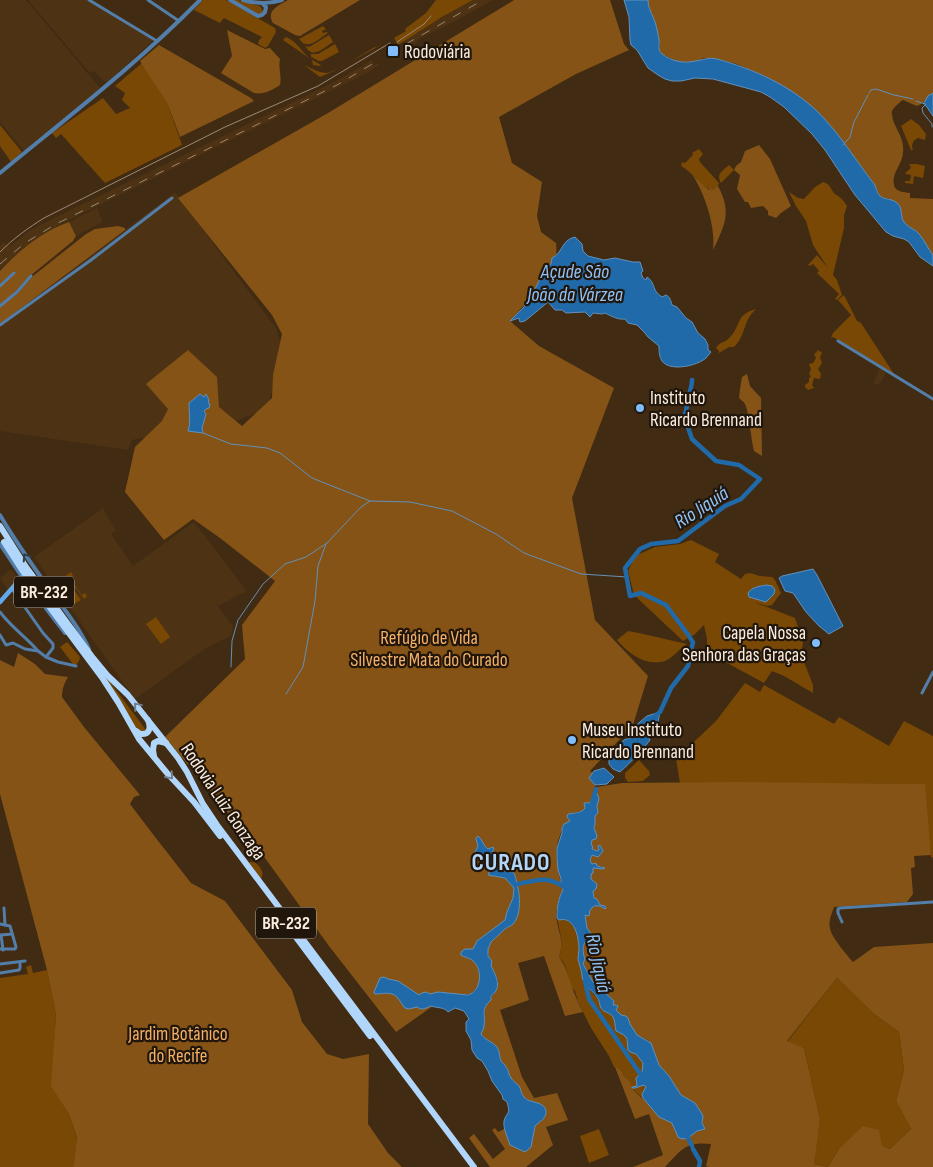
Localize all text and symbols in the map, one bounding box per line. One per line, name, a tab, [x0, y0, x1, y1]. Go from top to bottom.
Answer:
place label: Rodoviária	[404, 41, 471, 64]
marker: Rodoviária	[386, 44, 400, 58]
water label: Açude São João da Várzea	[526, 260, 623, 307]
place label: Instituto Ricardo Brennand	[650, 387, 762, 432]
marker: Instituto Ricardo Brennand	[634, 402, 646, 414]
water label: Rio Jiquiá	[670, 482, 733, 534]
one-way arrow	[23, 553, 33, 562]
road number: BR-232	[14, 576, 74, 608]
place label: Capela Nossa Senhora das Graças	[682, 622, 806, 667]
park label: Refúgio de Vida Silvestre Mata do Curado	[350, 627, 508, 672]
marker: Capela Nossa Senhora das Graças	[810, 637, 822, 649]
one-way arrow	[133, 702, 142, 711]
place label: Museu Instituto Ricardo Brennand	[582, 719, 694, 764]
marker: Museu Instituto Ricardo Brennand	[566, 734, 578, 746]
street label: Rodovia Luiz Gonzaga	[175, 739, 270, 865]
one-way arrow	[164, 771, 173, 780]
district label: CURADO	[471, 848, 551, 877]
road number: BR-232	[256, 908, 316, 938]
water label: Rio Jiquiá	[580, 932, 616, 995]
park label: Jardim Botânico do Recife	[127, 1023, 228, 1068]

